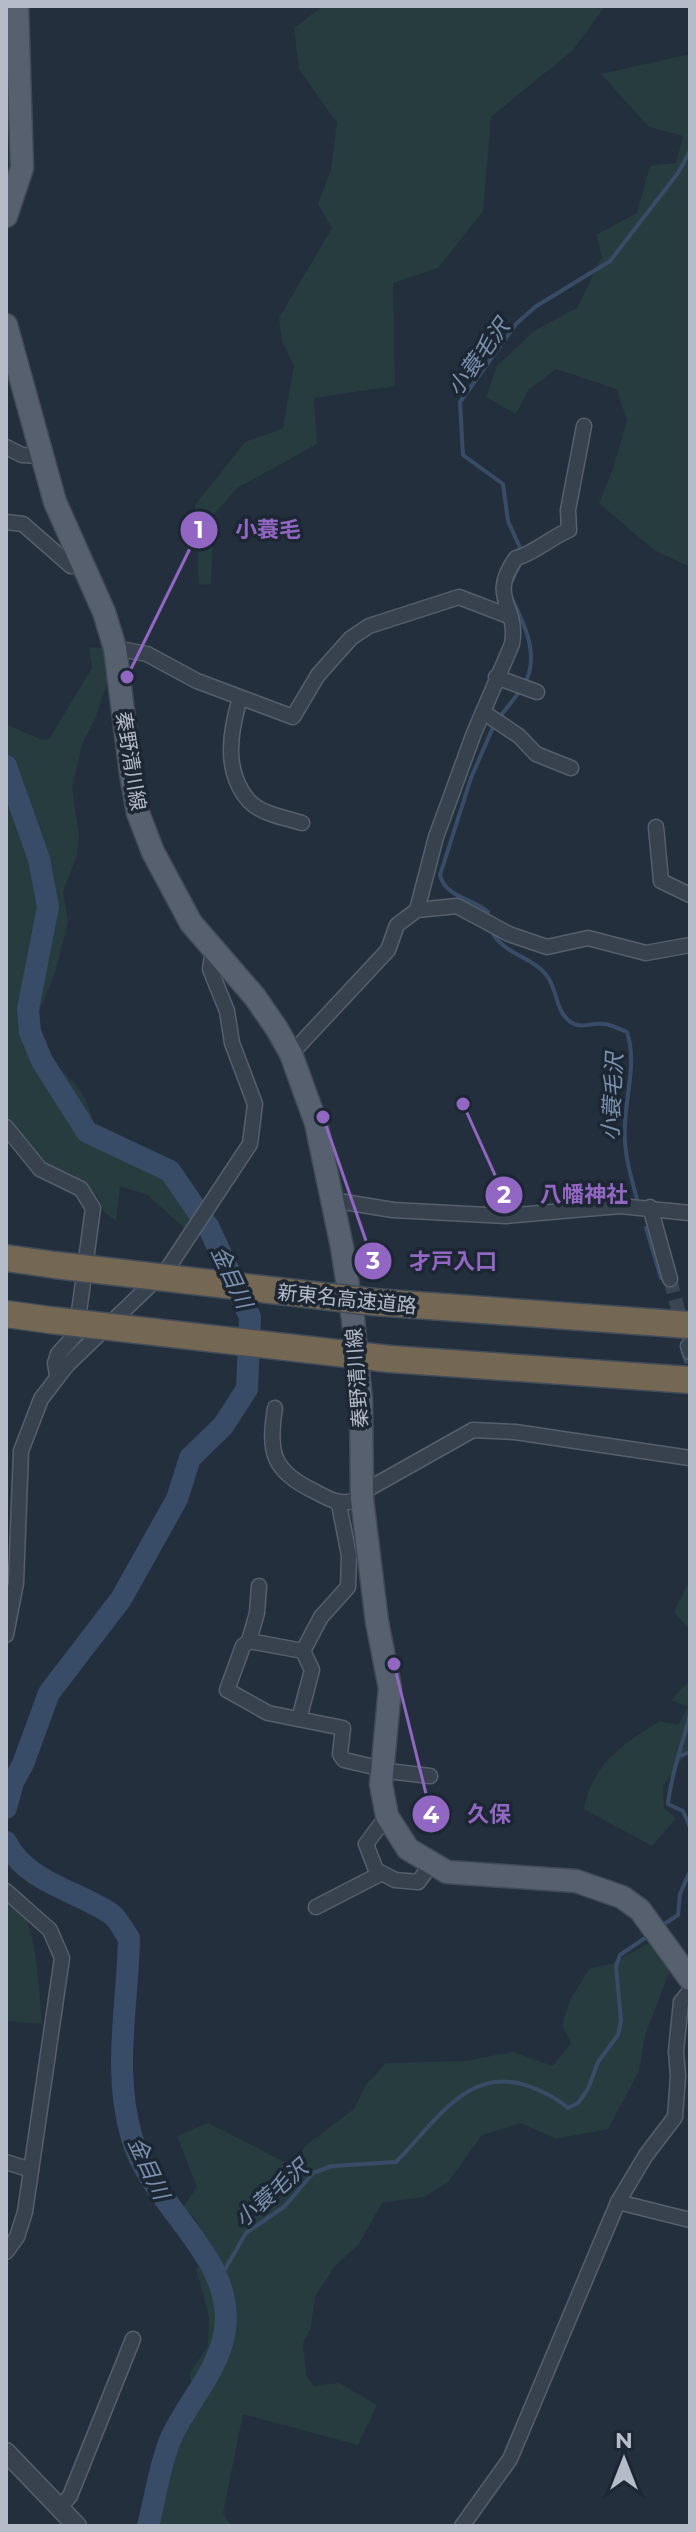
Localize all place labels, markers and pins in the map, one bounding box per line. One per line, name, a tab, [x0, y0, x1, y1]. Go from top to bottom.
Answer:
callout: 小蓑毛	[179, 507, 317, 553]
callout: 八幡神社	[484, 1172, 644, 1218]
callout: 才戸入口	[353, 1238, 513, 1284]
callout: 久保	[411, 1791, 527, 1837]

